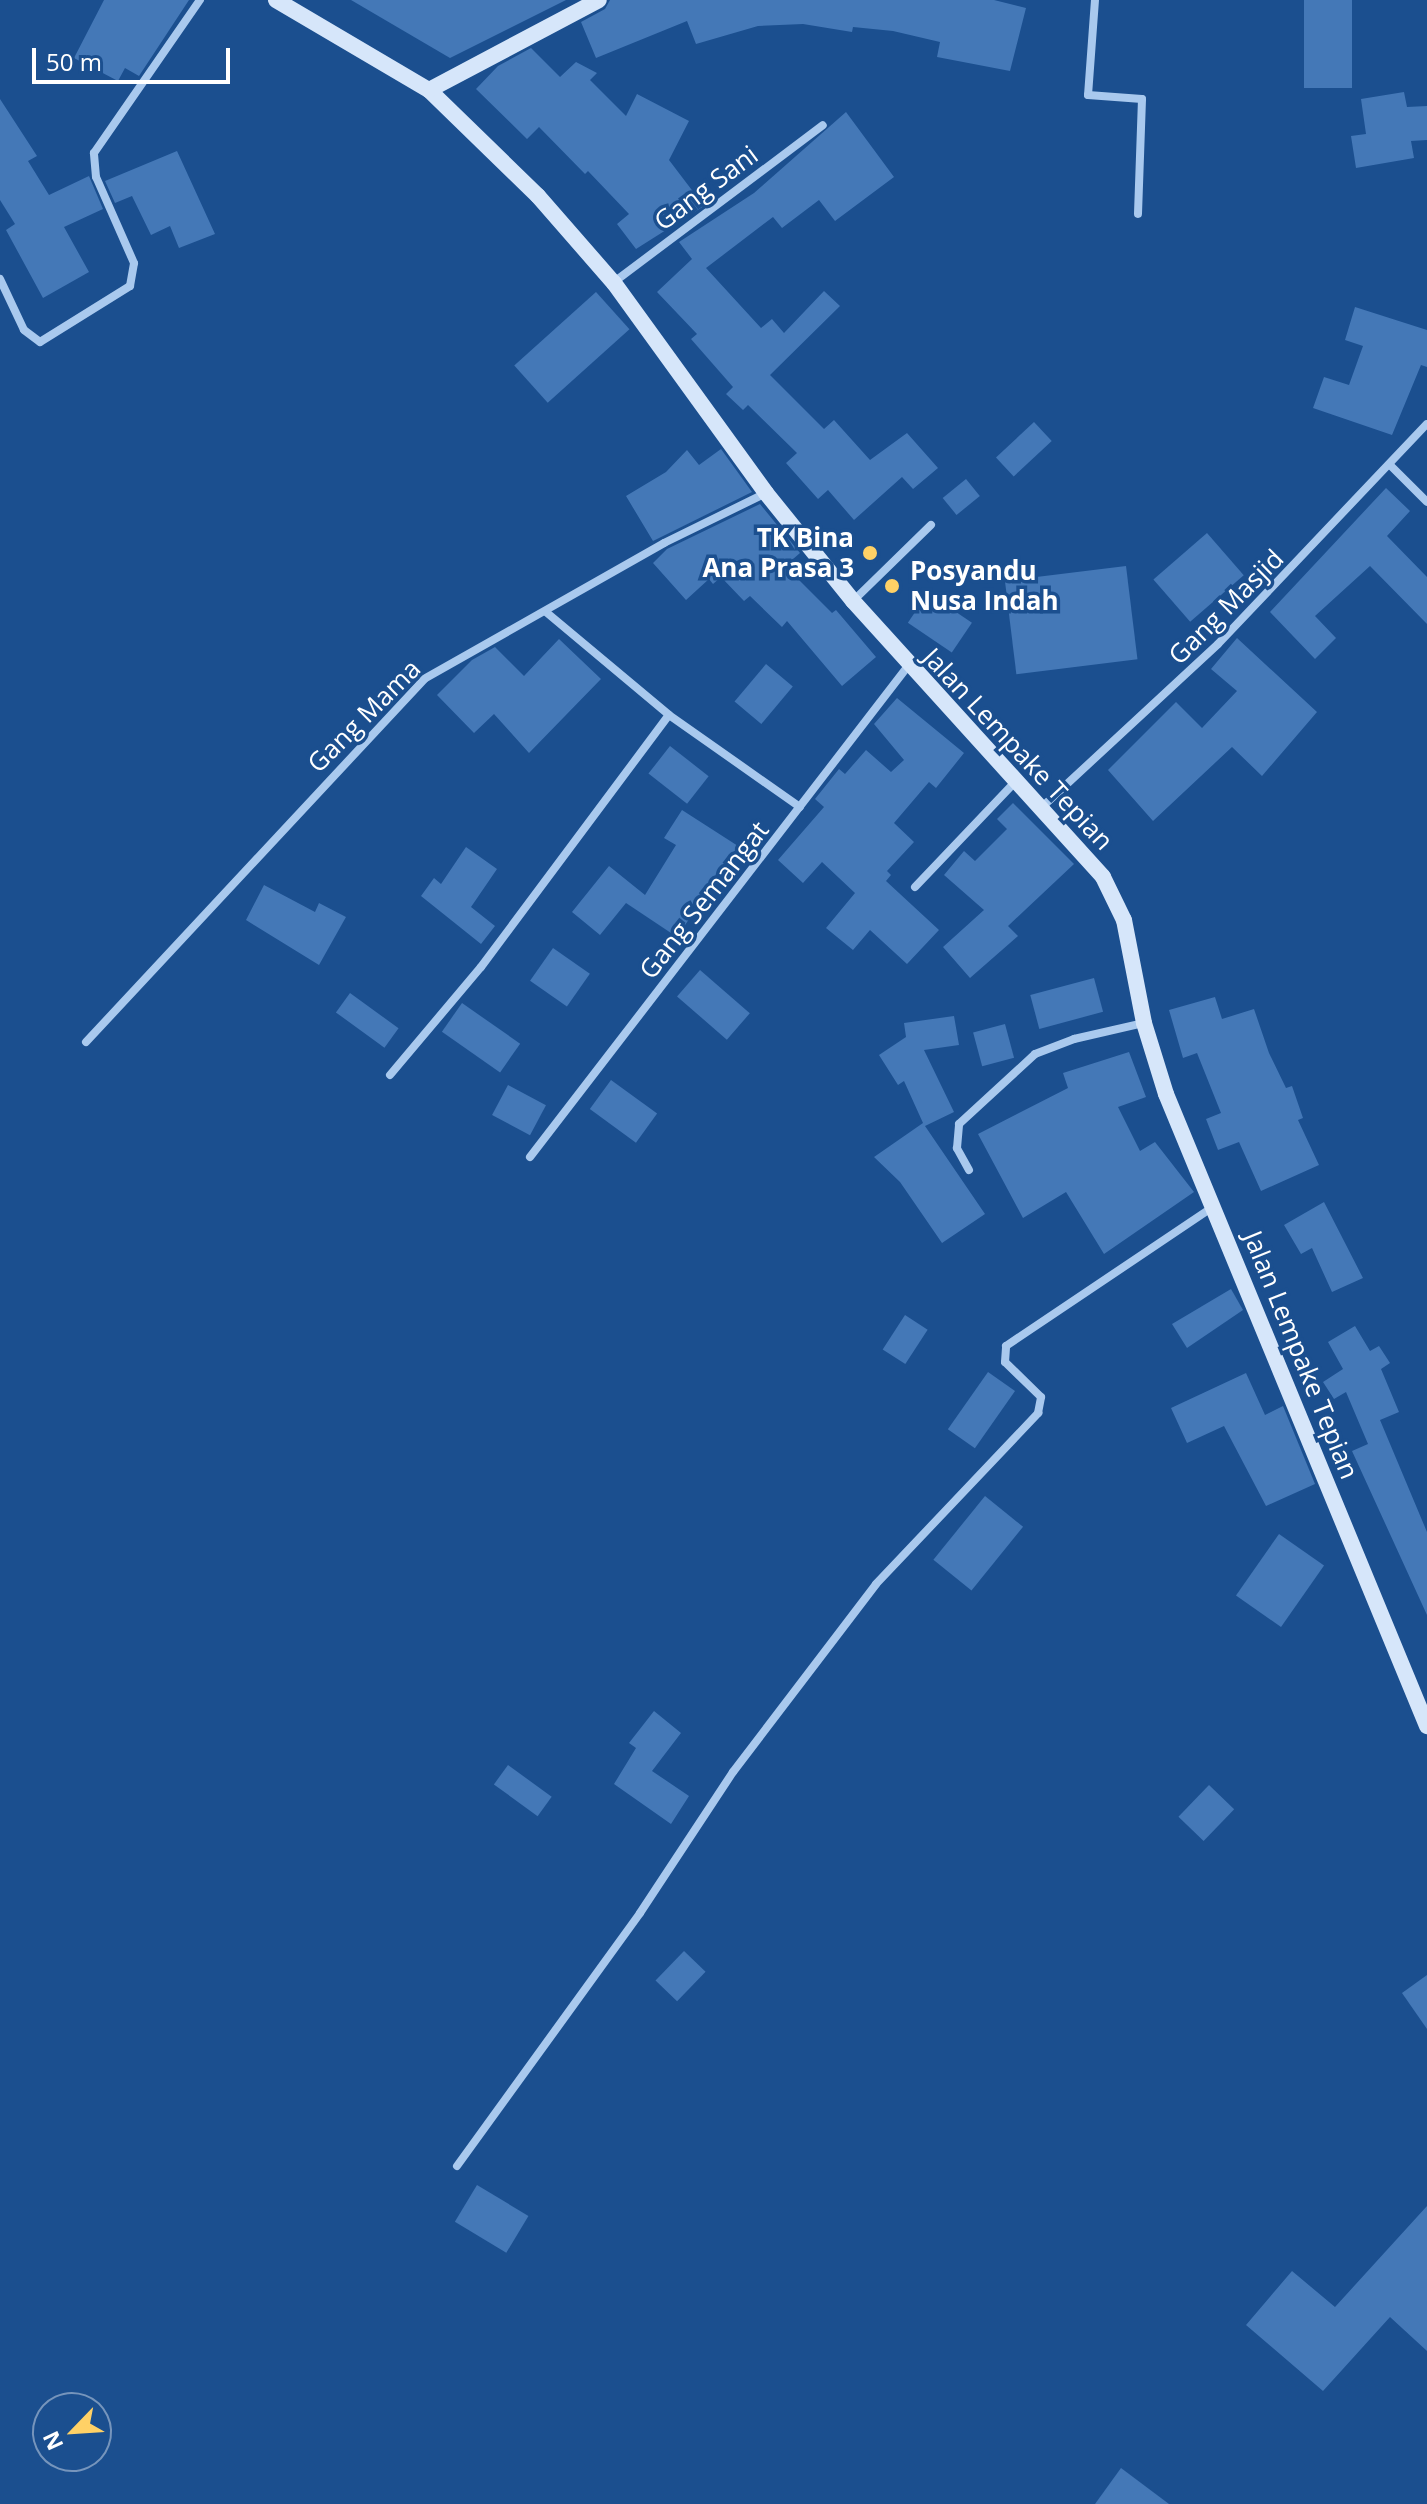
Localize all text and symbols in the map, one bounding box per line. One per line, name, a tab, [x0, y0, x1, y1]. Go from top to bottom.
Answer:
scale bar	[36, 32, 234, 82]
text: 50 m	[46, 45, 102, 78]
street label: Gang Sani	[648, 139, 764, 237]
place label: TK Bina Ana Prasa 3	[702, 522, 854, 584]
street label: Gang Masjid	[1162, 543, 1290, 671]
marker: TK Bina Ana Prasa 3	[861, 544, 879, 562]
place label: Posyandu Nusa Indah	[910, 555, 1059, 616]
marker: Posyandu Nusa Indah	[881, 575, 903, 597]
street label: Jalan Lempake Tepian	[916, 642, 1120, 856]
street label: Gang Mama	[301, 653, 427, 779]
street label: Gang Semangat	[633, 815, 775, 985]
street label: Jalan Lempake Tepian	[1237, 1227, 1365, 1483]
north arrow	[32, 2392, 112, 2472]
text: N	[35, 2427, 69, 2456]

